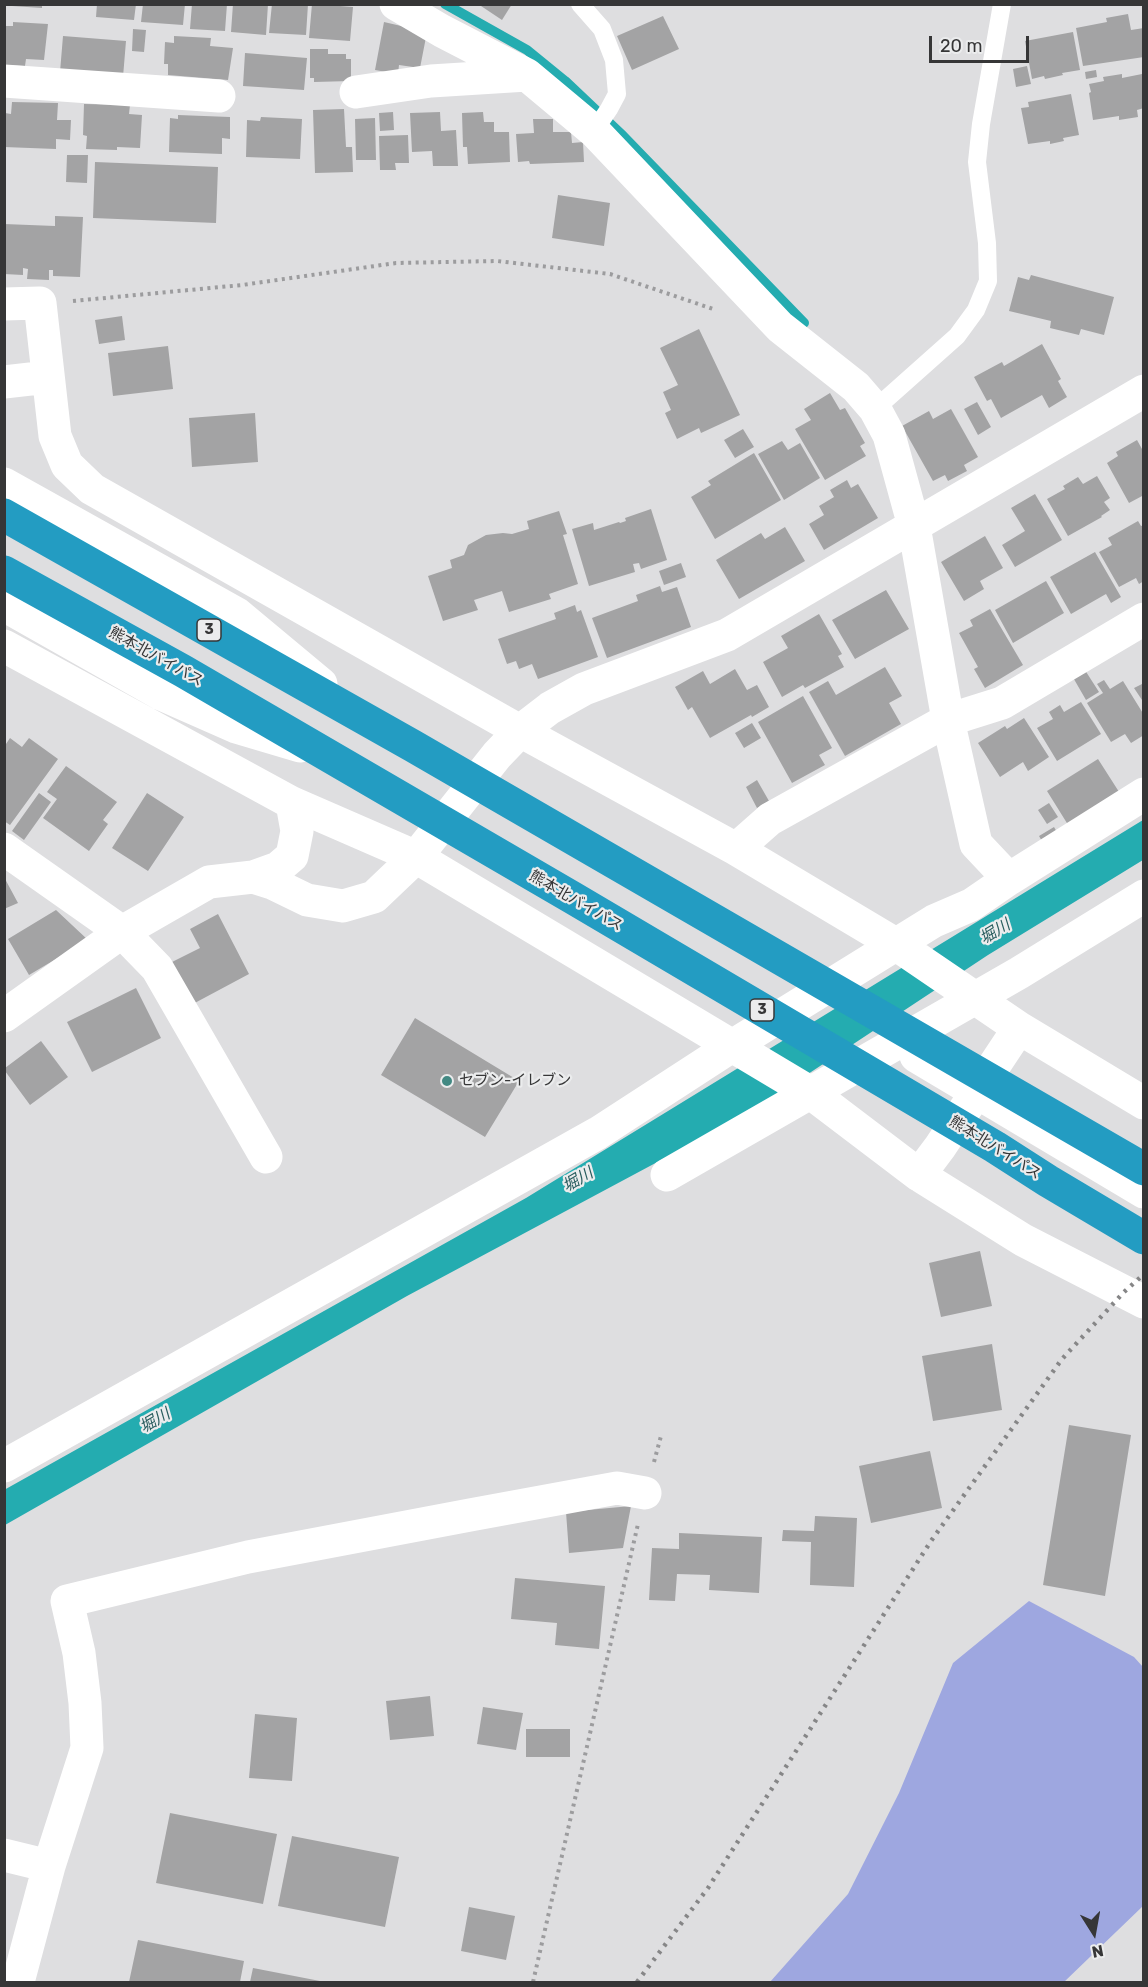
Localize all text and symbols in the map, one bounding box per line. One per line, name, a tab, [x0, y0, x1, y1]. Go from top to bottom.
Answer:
scale bar	[932, 24, 1032, 62]
text: 20 m	[940, 35, 982, 57]
road number: 3	[197, 619, 221, 641]
street label: 熊本北バイパス	[106, 624, 206, 690]
street label: 熊本北バイパス	[526, 867, 626, 935]
water label: 堀川	[976, 916, 1014, 948]
road number: 3	[750, 999, 774, 1021]
place label: セブン-イレブン	[459, 1072, 571, 1090]
marker: セブン-イレブン	[440, 1074, 454, 1088]
street label: 熊本北バイパス	[946, 1113, 1044, 1183]
water label: 堀川	[559, 1164, 597, 1196]
water label: 堀川	[136, 1405, 174, 1437]
north arrow	[1064, 1903, 1124, 1963]
text: N	[1090, 1941, 1105, 1962]

